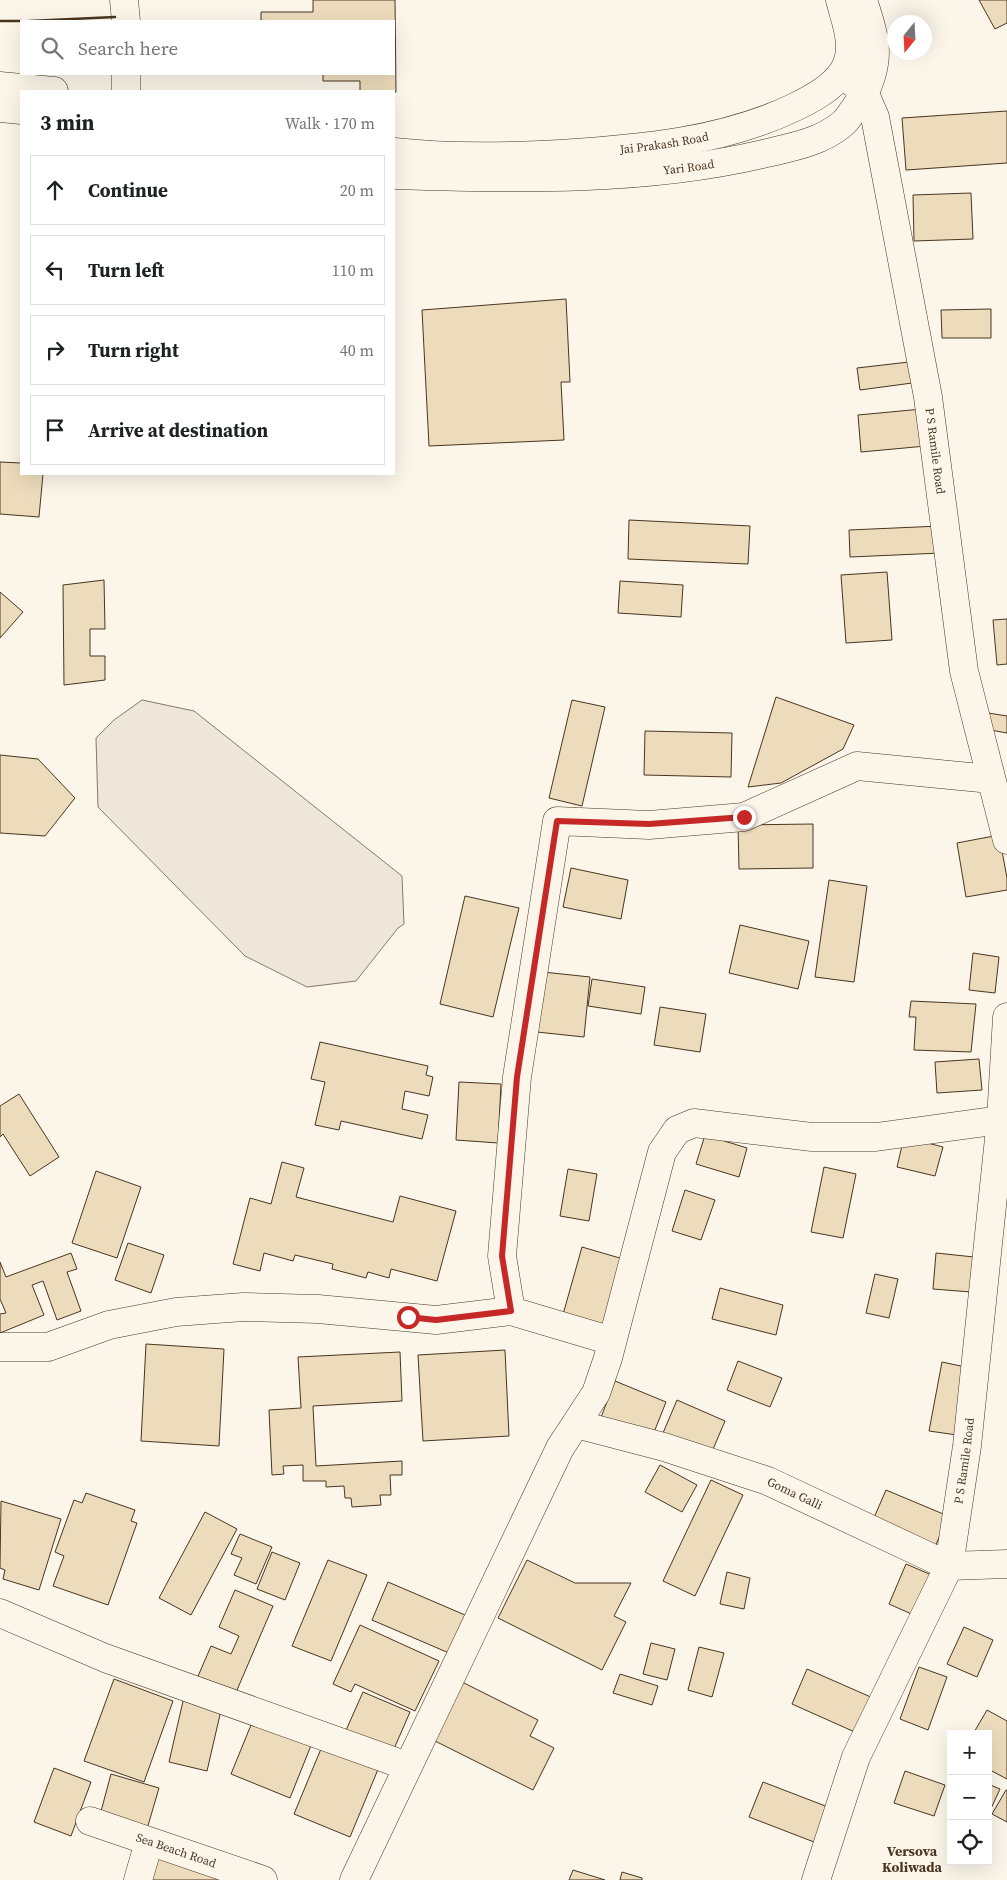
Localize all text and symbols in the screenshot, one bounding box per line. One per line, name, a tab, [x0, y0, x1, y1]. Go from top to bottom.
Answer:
north arrow	[887, 15, 932, 60]
search box	[20, 20, 395, 75]
icon: search	[38, 34, 66, 62]
text: Search here	[78, 35, 178, 61]
text: 3 min	[40, 108, 95, 137]
text: Walk · 170 m	[285, 112, 375, 134]
street label: Jai Prakash Road	[618, 128, 710, 158]
street label: Yari Road	[662, 156, 715, 179]
icon: ahead	[41, 176, 69, 204]
text: Continue	[88, 177, 168, 203]
text: 20 m	[340, 179, 374, 201]
icon: left	[41, 256, 69, 284]
text: Turn left	[88, 257, 164, 283]
text: 110 m	[332, 259, 374, 281]
icon: right	[41, 336, 69, 364]
text: Turn right	[88, 337, 179, 363]
text: 40 m	[340, 339, 374, 361]
street label: P S Ramile Road	[922, 407, 949, 495]
icon: arrive	[41, 416, 69, 444]
text: Arrive at destination	[88, 417, 268, 443]
route end	[733, 806, 756, 829]
route start	[397, 1306, 420, 1329]
street label: P S Ramile Road	[950, 1417, 978, 1505]
street label: Goma Galli	[764, 1474, 826, 1514]
map controls	[947, 1730, 992, 1865]
button: +	[947, 1730, 992, 1775]
button: −	[947, 1775, 992, 1820]
button: locate	[947, 1820, 992, 1865]
street label: Sea Beach Road	[134, 1829, 219, 1872]
district label: Versova Koliwada	[882, 1841, 942, 1877]

